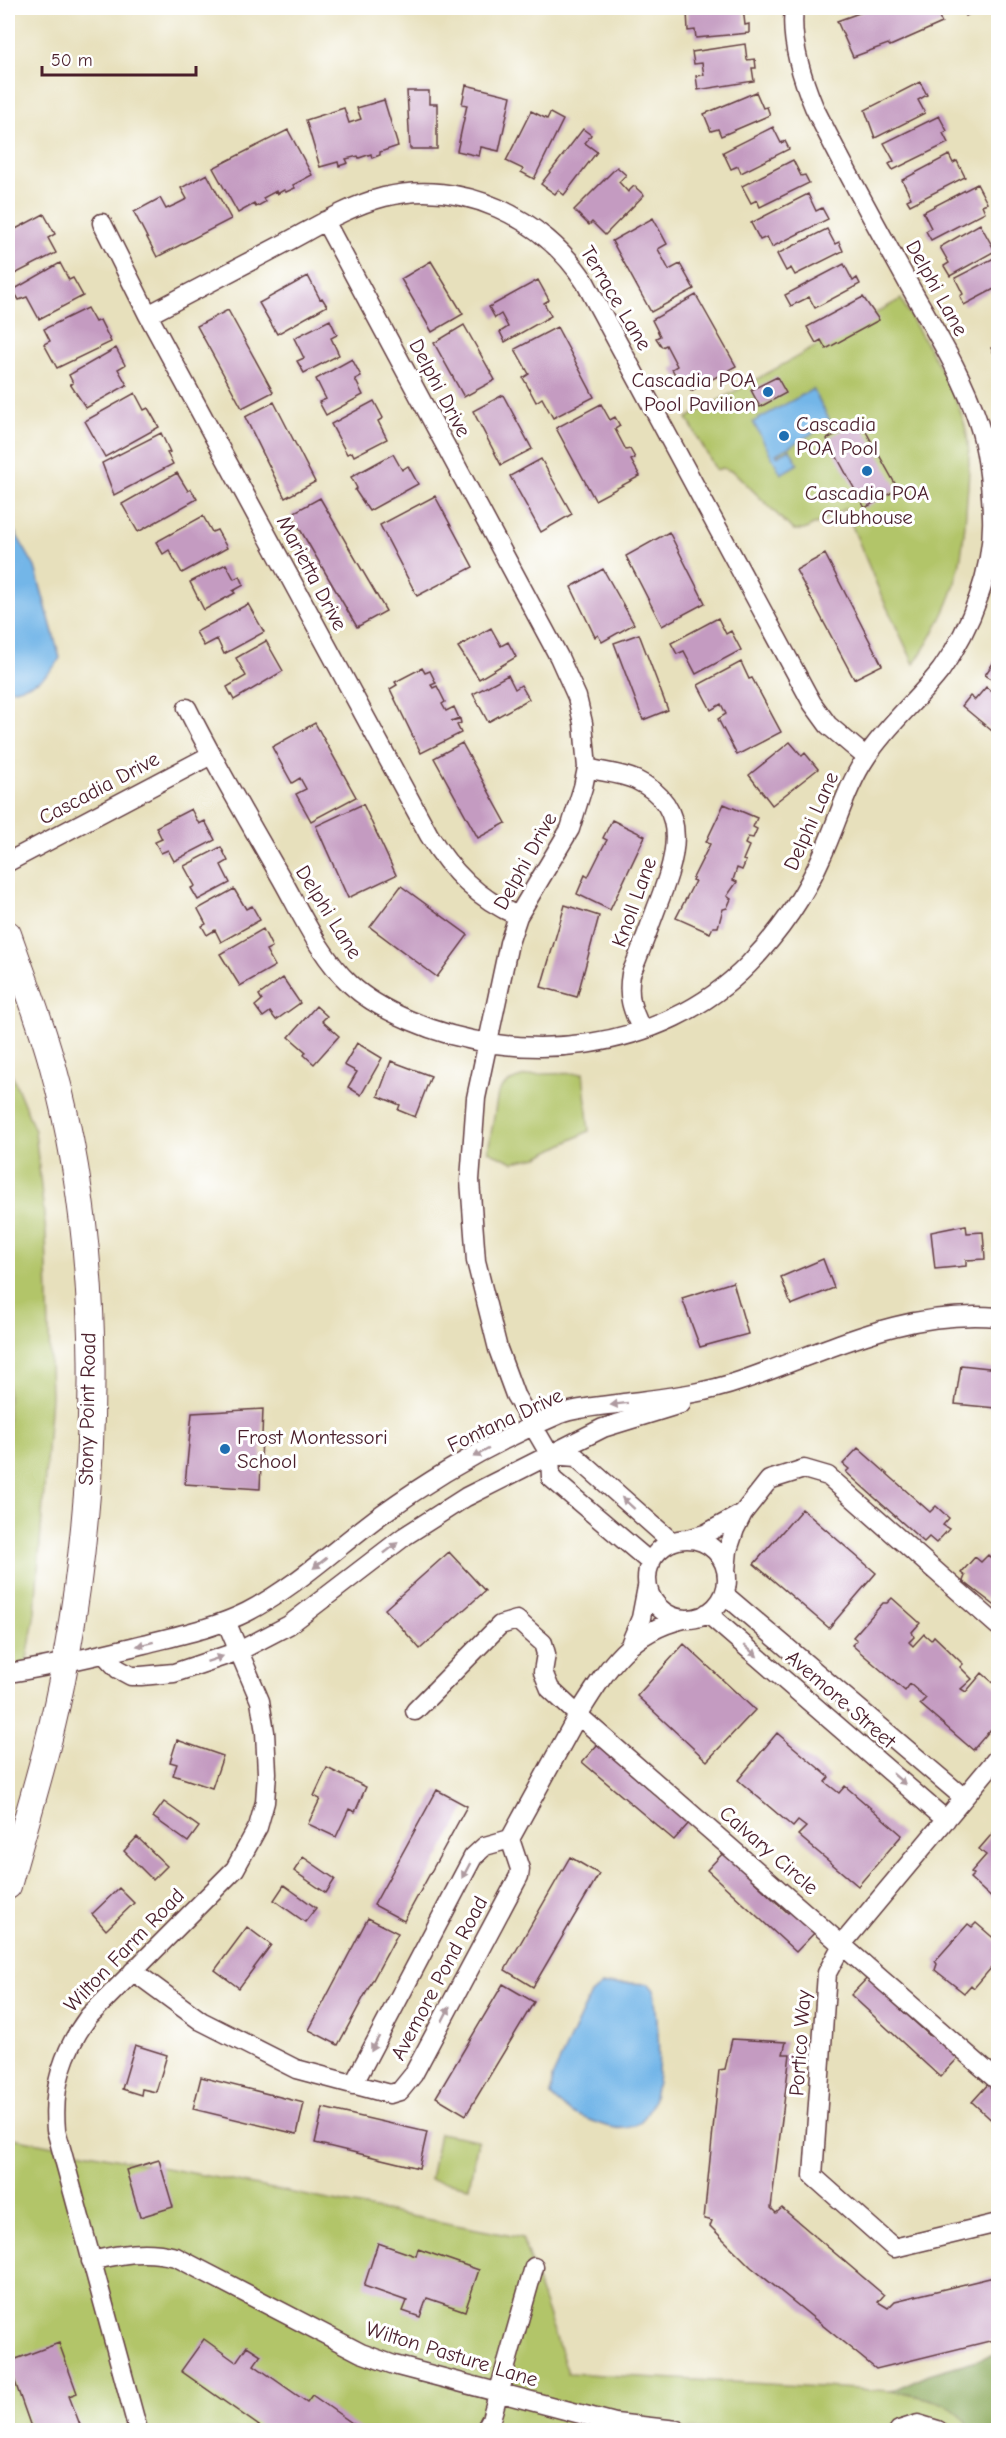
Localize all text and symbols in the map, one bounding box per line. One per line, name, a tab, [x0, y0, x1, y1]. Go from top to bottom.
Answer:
scale bar	[42, 39, 196, 77]
text: 50 m	[51, 50, 93, 71]
street label: Delphi Lane	[901, 236, 973, 340]
street label: Terrace Lane	[575, 241, 657, 355]
street label: Delphi Drive	[404, 335, 476, 441]
place label: Cascadia POA Pool Pavilion	[631, 368, 756, 416]
marker: Cascadia POA Pool Pavilion	[761, 385, 775, 399]
place label: Cascadia POA Pool	[796, 412, 878, 460]
marker: Cascadia POA Pool	[777, 429, 791, 443]
marker: Cascadia POA Clubhouse	[860, 464, 874, 478]
place label: Cascadia POA Clubhouse	[805, 481, 929, 529]
street label: Marietta Drive	[272, 512, 352, 634]
street label: Cascadia Drive	[35, 746, 163, 830]
street label: Delphi Lane	[779, 768, 843, 874]
street label: Delphi Drive	[488, 808, 562, 914]
street label: Knoll Lane	[607, 854, 661, 950]
street label: Delphi Lane	[291, 861, 367, 963]
street label: Stony Point Road	[74, 1332, 100, 1486]
street label: Fontana Drive	[443, 1383, 567, 1457]
one-way arrow	[610, 1399, 629, 1408]
place label: Frost Montessori School	[237, 1425, 388, 1473]
marker: Frost Montessori School	[218, 1442, 232, 1456]
one-way arrow	[472, 1448, 489, 1458]
one-way arrow	[621, 1496, 636, 1510]
one-way arrow	[383, 1542, 398, 1554]
one-way arrow	[313, 1557, 329, 1569]
one-way arrow	[136, 1639, 154, 1649]
one-way arrow	[743, 1645, 759, 1658]
street label: Avemore Street	[781, 1645, 902, 1754]
one-way arrow	[206, 1654, 224, 1663]
one-way arrow	[891, 1772, 906, 1785]
street label: Calvary Circle	[715, 1801, 823, 1899]
one-way arrow	[461, 1863, 471, 1880]
street label: Wilton Farm Road	[59, 1883, 189, 2017]
street label: Avemore Pond Road	[386, 1892, 492, 2064]
street label: Portico Way	[784, 1989, 816, 2097]
one-way arrow	[441, 2005, 450, 2022]
one-way arrow	[370, 2036, 380, 2053]
street label: Wilton Pasture Lane	[363, 2316, 541, 2392]

